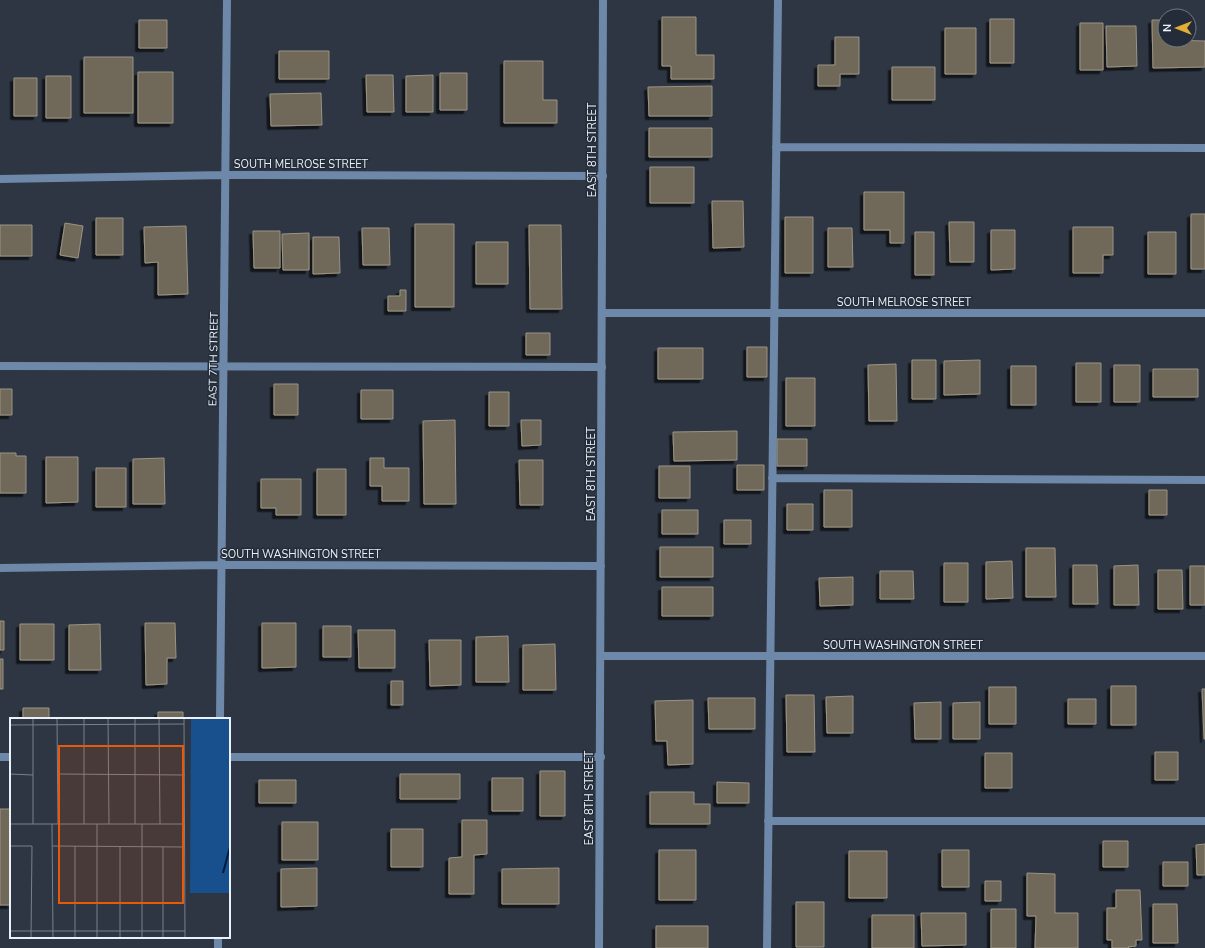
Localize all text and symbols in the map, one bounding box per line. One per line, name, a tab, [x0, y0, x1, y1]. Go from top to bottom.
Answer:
north arrow	[1157, 8, 1197, 48]
text: N	[1160, 24, 1175, 32]
street label: EAST 8TH STREET	[585, 102, 600, 197]
street label: SOUTH MELROSE STREET	[234, 157, 369, 172]
street label: SOUTH MELROSE STREET	[837, 295, 972, 310]
street label: EAST 7TH STREET	[205, 311, 222, 406]
street label: EAST 8TH STREET	[584, 426, 599, 521]
street label: SOUTH WASHINGTON STREET	[221, 547, 381, 562]
street label: SOUTH WASHINGTON STREET	[823, 638, 983, 653]
inset map	[10, 718, 230, 938]
street label: EAST 8TH STREET	[582, 750, 597, 845]

